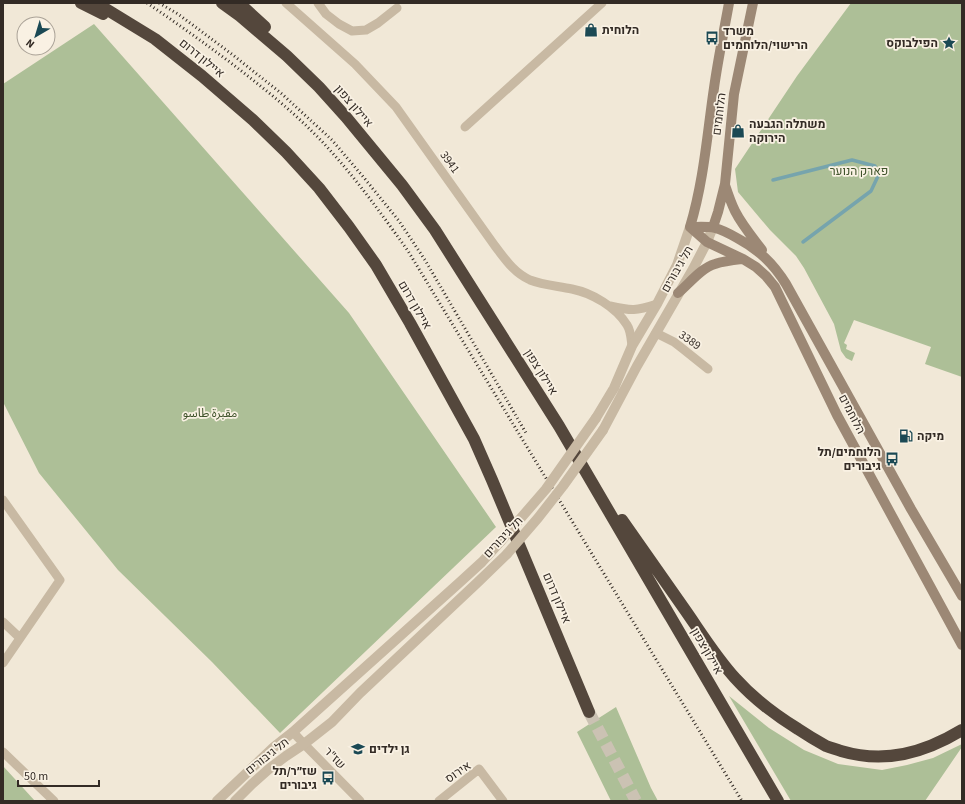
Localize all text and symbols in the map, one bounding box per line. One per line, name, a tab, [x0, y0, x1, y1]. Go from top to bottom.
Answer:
north arrow	[16, 16, 56, 56]
shop icon: הלוחית	[583, 22, 599, 38]
place label: הלוחית	[602, 22, 639, 39]
place label: משרד הרישוי/הלוחמים	[723, 23, 808, 54]
bus stop icon: משרד הרישוי/הלוחמים	[704, 30, 720, 46]
text: N	[23, 35, 38, 52]
street label: איילון דרום	[175, 35, 228, 82]
place label: הפילבוקס	[886, 35, 938, 52]
place icon: הפילבוקס	[941, 35, 957, 51]
street label: איילון צפון	[330, 81, 377, 132]
street label: הלוחמים	[708, 92, 731, 136]
place label: משתלה הגבעה הירוקה	[749, 116, 825, 147]
shop icon: משתלה הגבעה הירוקה	[730, 123, 746, 139]
street label: 3941	[436, 148, 464, 177]
park label: פארק הנוער	[830, 163, 888, 180]
street label: תל גיבורים	[657, 243, 698, 296]
street label: איילון דרום	[394, 278, 436, 333]
street label: 3389	[675, 327, 704, 354]
street label: איילון צפון	[520, 346, 562, 399]
street label: הלוחמים	[834, 391, 869, 437]
park label: مقبرة طاسو	[183, 405, 237, 422]
fuel station icon: מיקה	[898, 428, 914, 444]
place label: מיקה	[917, 428, 944, 445]
place label: הלוחמים/תל גיבורים	[817, 444, 881, 475]
bus stop icon: הלוחמים/תל גיבורים	[884, 451, 900, 467]
street label: תל גיבורים	[480, 513, 527, 562]
street label: איילון דרום	[538, 570, 575, 627]
street label: איילון צפון	[686, 625, 727, 678]
street label: תל גיבורים	[242, 734, 293, 779]
school or university icon: גן ילדים	[350, 741, 366, 757]
place label: גן ילדים	[369, 741, 410, 758]
street label: שז"ר	[320, 744, 349, 773]
street label: אירוס	[442, 757, 475, 787]
scale bar	[18, 762, 99, 788]
place label: שז״ר/תל גיבורים	[272, 763, 317, 794]
text: 50 m	[24, 768, 48, 785]
bus stop icon: שז״ר/תל גיבורים	[320, 770, 336, 786]

